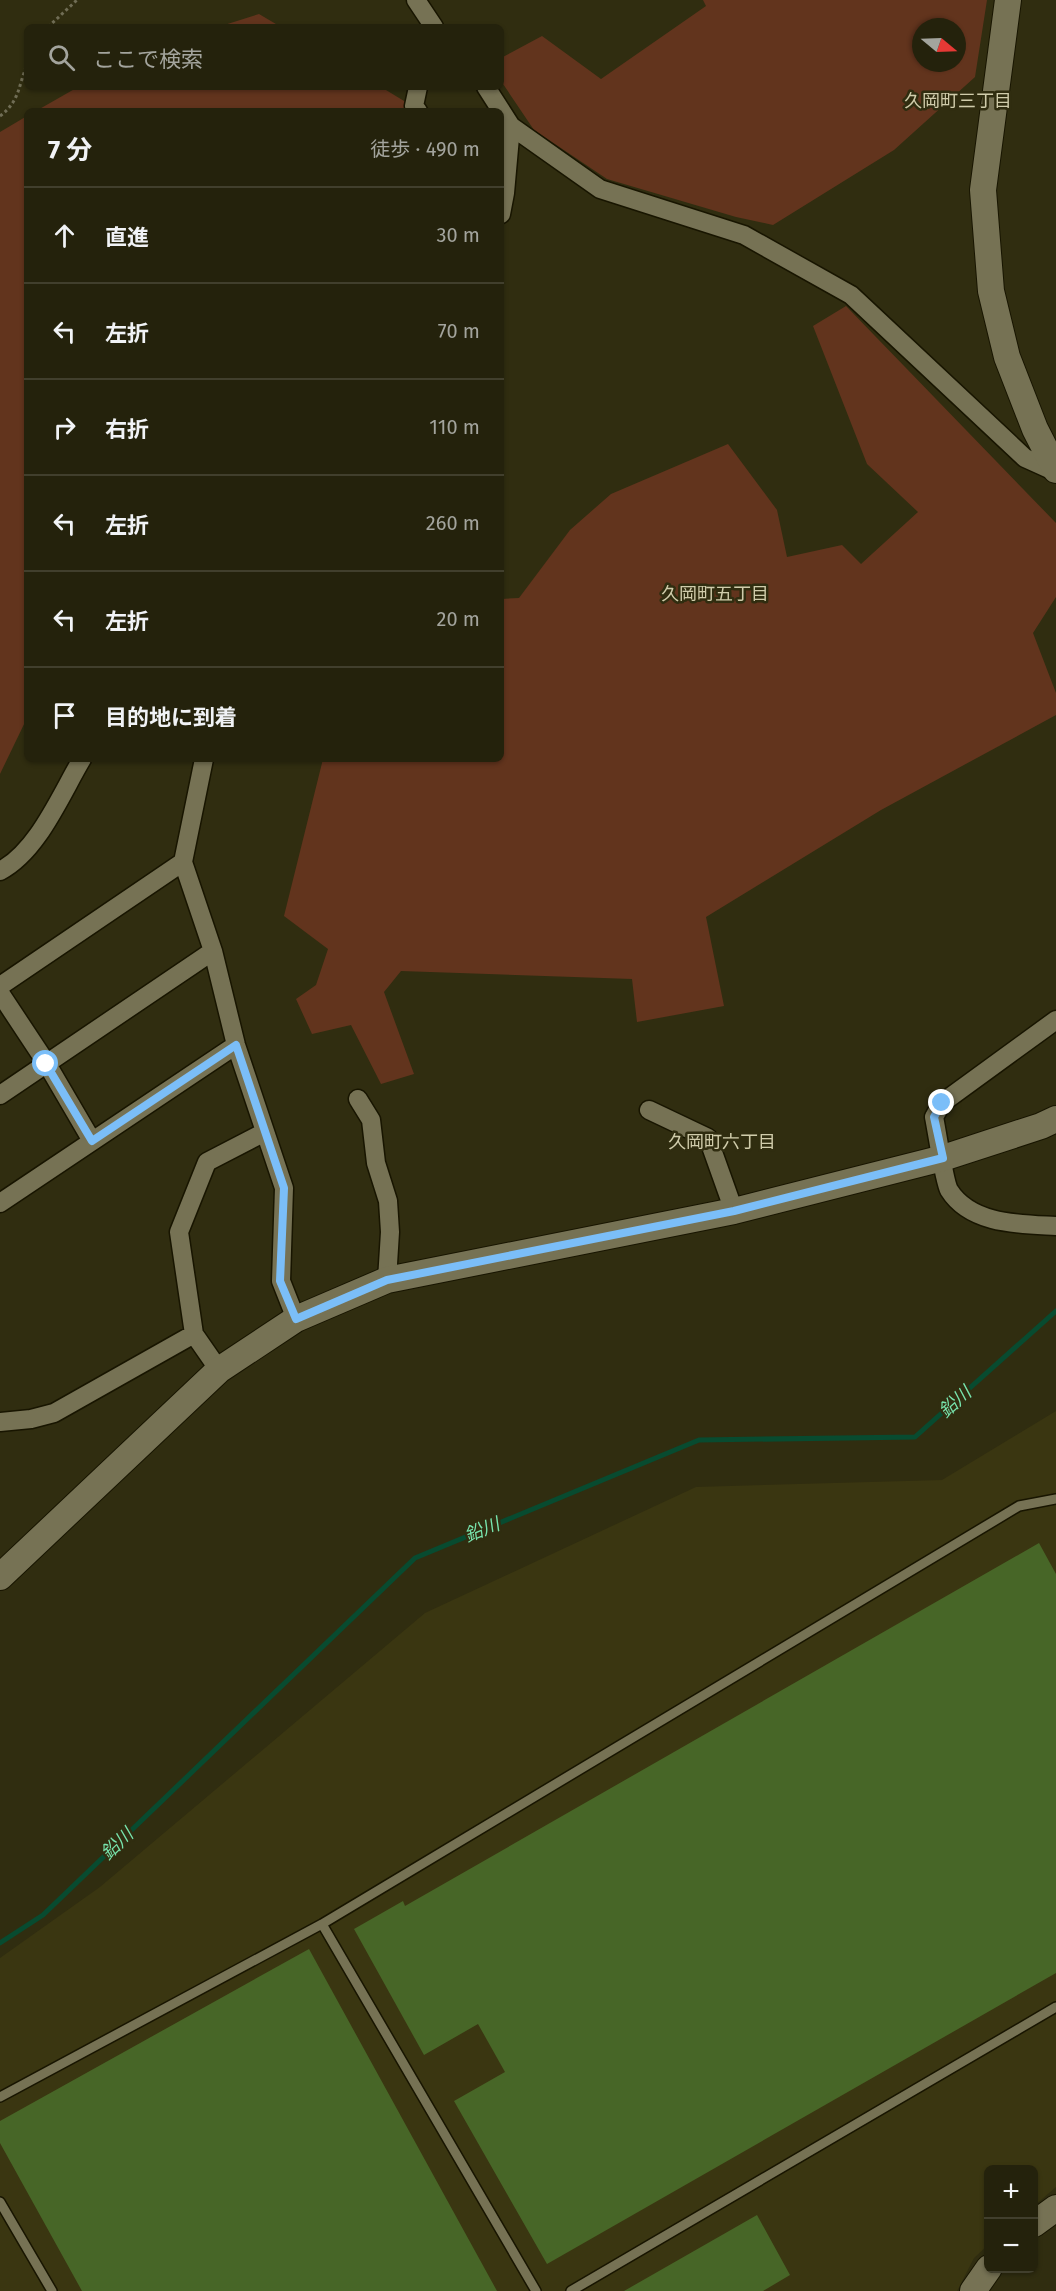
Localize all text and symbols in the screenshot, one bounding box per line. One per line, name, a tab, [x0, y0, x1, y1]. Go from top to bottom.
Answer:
north arrow	[912, 18, 966, 72]
search box	[24, 24, 504, 90]
icon: search	[45, 41, 78, 74]
text: ここで検索	[93, 46, 203, 73]
district label: 久岡町三丁目	[904, 90, 1012, 112]
text: 7 分	[48, 135, 92, 166]
text: 徒歩 · 490 m	[370, 137, 480, 161]
icon: ahead	[48, 219, 81, 252]
text: 30 m	[436, 223, 480, 247]
text: 直進	[105, 224, 149, 251]
icon: left	[48, 315, 81, 348]
text: 70 m	[438, 319, 480, 343]
text: 左折	[105, 320, 149, 347]
icon: right	[48, 411, 81, 444]
text: 110 m	[429, 415, 480, 439]
text: 右折	[105, 416, 149, 443]
icon: left	[48, 507, 81, 540]
text: 260 m	[426, 511, 480, 535]
text: 左折	[105, 512, 149, 539]
district label: 久岡町五丁目	[661, 583, 769, 605]
icon: left	[48, 603, 81, 636]
text: 20 m	[437, 607, 480, 631]
text: 左折	[105, 608, 149, 635]
icon: arrive	[48, 699, 81, 732]
text: 目的地に到着	[105, 704, 237, 731]
route start	[32, 1050, 58, 1076]
route end	[928, 1089, 954, 1115]
district label: 久岡町六丁目	[668, 1131, 776, 1153]
water label: 鉛川	[934, 1380, 977, 1422]
water label: 鉛川	[461, 1512, 505, 1547]
water label: 鉛川	[96, 1822, 139, 1864]
map controls	[984, 2165, 1038, 2273]
button: +	[984, 2165, 1038, 2219]
button: −	[984, 2219, 1038, 2273]

